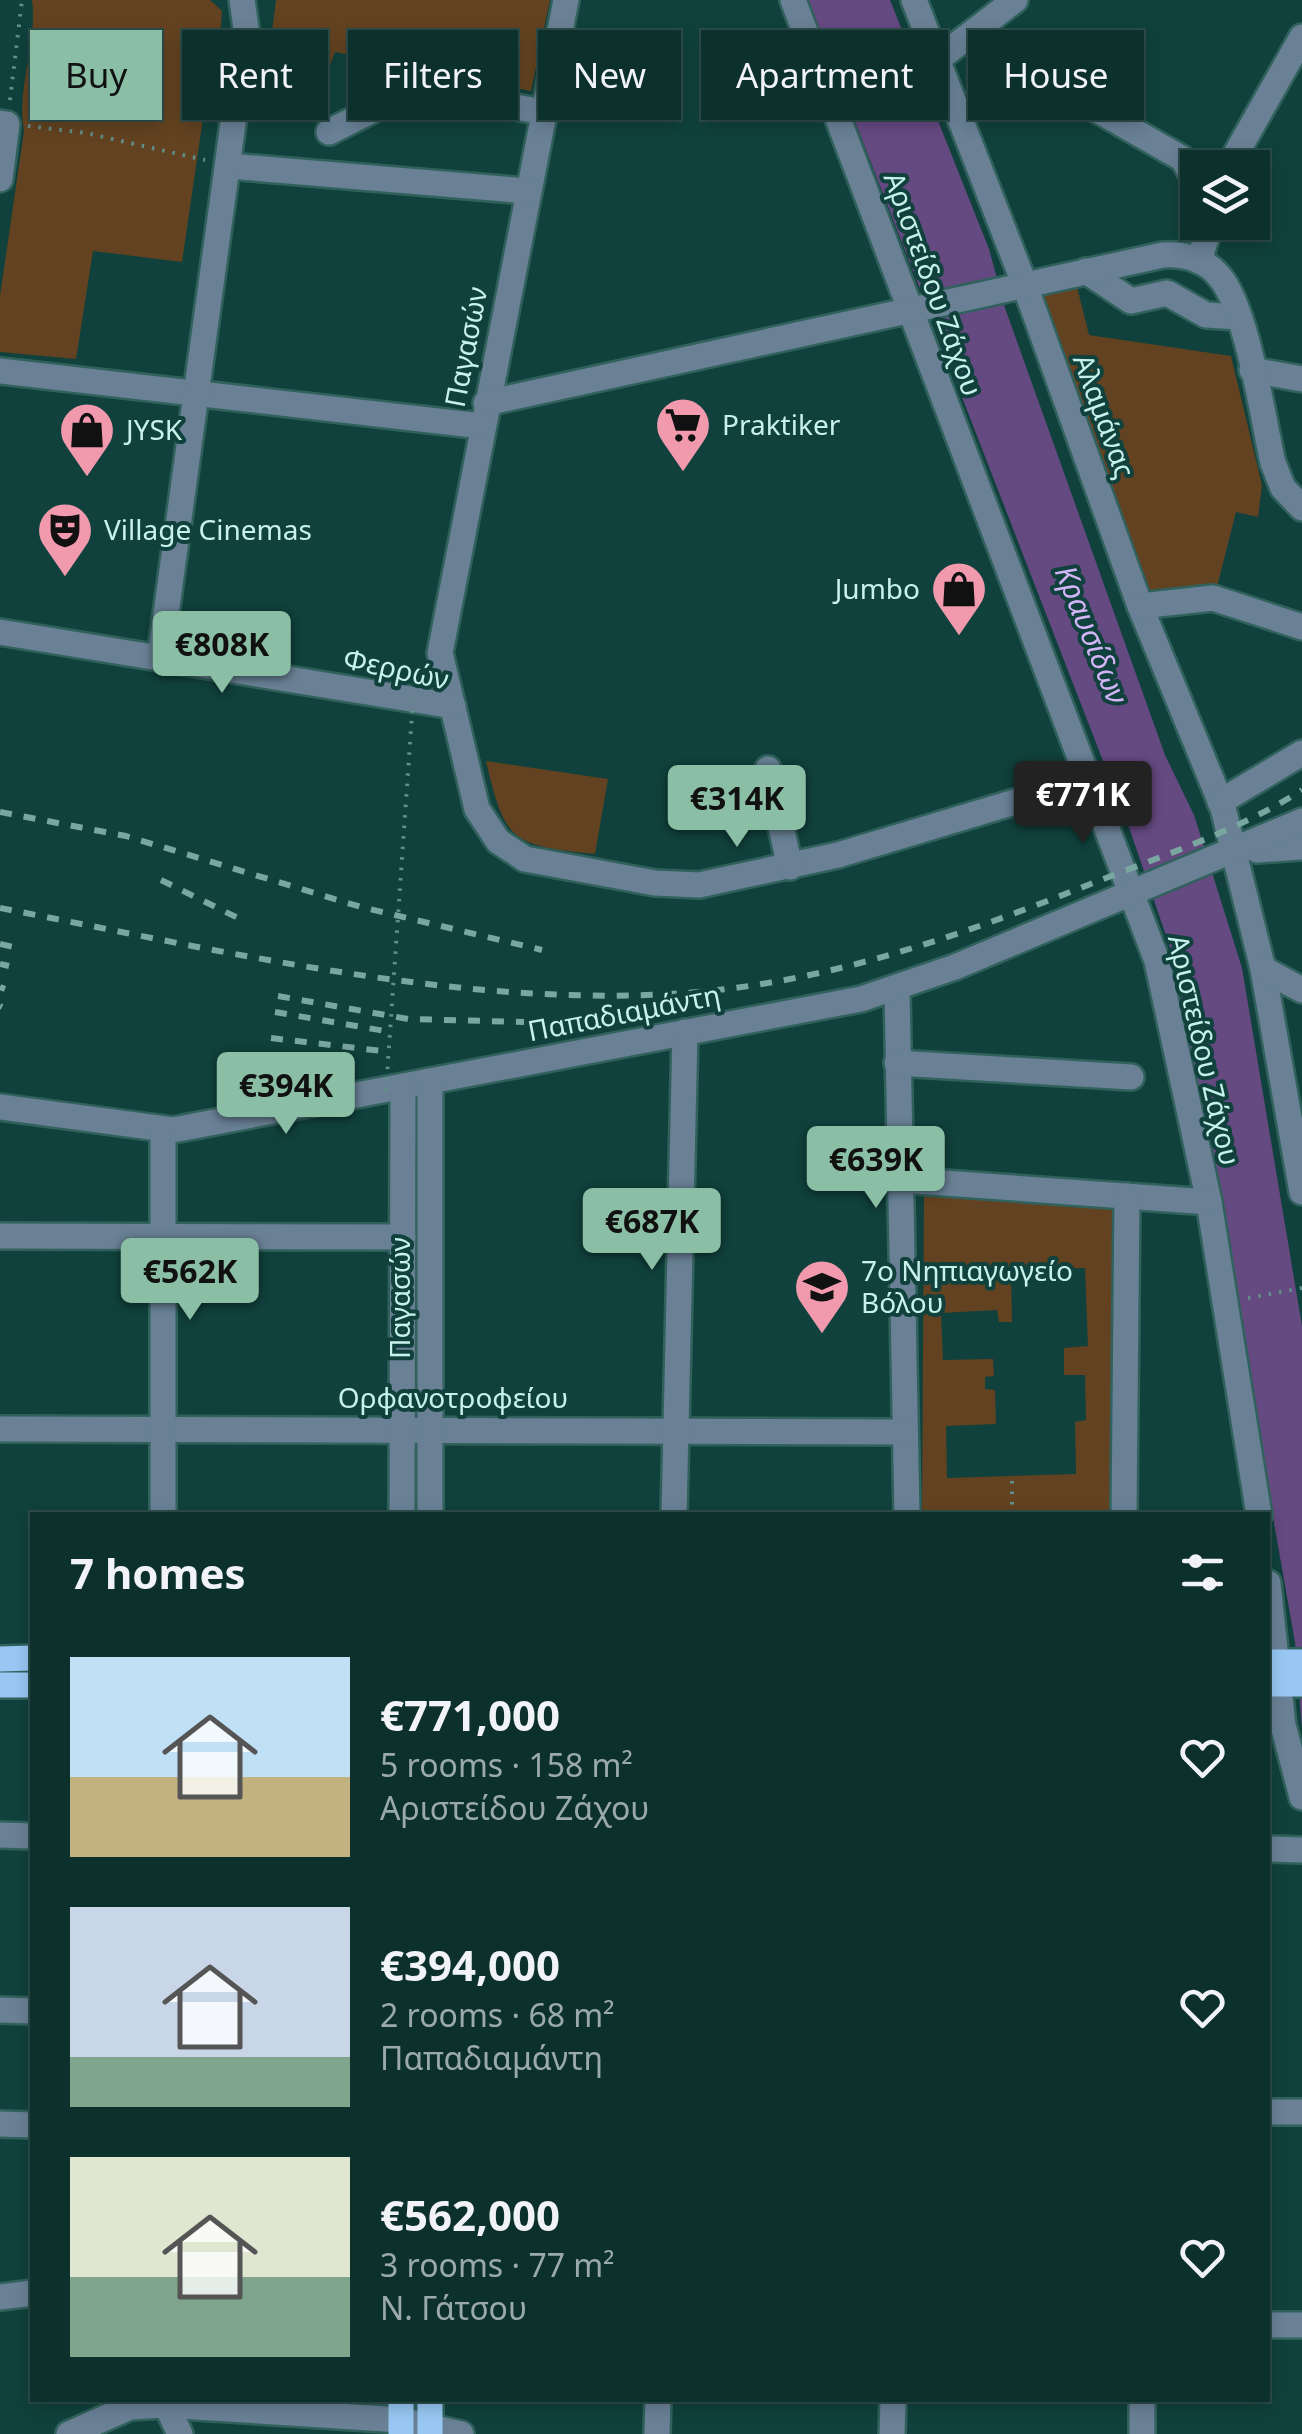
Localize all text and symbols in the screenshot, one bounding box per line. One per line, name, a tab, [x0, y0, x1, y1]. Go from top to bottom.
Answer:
chip: Buy	[30, 30, 162, 120]
chip: Rent	[182, 30, 328, 120]
chip: Filters	[348, 30, 518, 120]
chip: New	[538, 30, 681, 120]
chip: Apartment	[701, 30, 948, 120]
chip: House	[968, 30, 1144, 120]
map controls	[1180, 150, 1270, 240]
button: layers	[1180, 150, 1270, 240]
street label: Αριστείδου Ζάχου	[876, 166, 992, 401]
street label: Παγασών	[435, 283, 495, 410]
street label: Αλαμάνας	[1065, 348, 1145, 483]
supermarket icon: Praktiker	[653, 395, 713, 474]
shop icon: JYSK	[57, 400, 117, 479]
place label: Praktiker	[722, 405, 841, 443]
place label: JYSK	[123, 410, 183, 448]
theatre icon: Village Cinemas	[35, 500, 95, 579]
place label: Village Cinemas	[104, 510, 312, 548]
shop icon: Jumbo	[929, 559, 989, 638]
water label: Κραυσίδων	[1046, 559, 1139, 711]
place label: Jumbo	[832, 569, 920, 607]
pin: €808K	[152, 611, 292, 696]
text: €808K	[175, 622, 269, 665]
street label: Φερρών	[340, 638, 452, 698]
pin: €771K	[1013, 761, 1153, 846]
pin: €314K	[667, 765, 807, 850]
text: €771K	[1036, 772, 1130, 815]
text: €314K	[690, 776, 784, 819]
street label: Αριστείδου Ζάχου	[1160, 931, 1250, 1169]
street label: Παπαδιαμάντη	[524, 975, 723, 1049]
pin: €394K	[216, 1052, 356, 1137]
text: €394K	[239, 1063, 333, 1106]
pin: €639K	[806, 1126, 946, 1211]
text: €639K	[829, 1137, 923, 1180]
pin: €687K	[582, 1188, 722, 1273]
text: €687K	[605, 1199, 699, 1242]
street label: Παγασών	[380, 1237, 418, 1359]
pin: €562K	[120, 1238, 260, 1323]
text: €562K	[143, 1249, 237, 1292]
place label: 7ο Νηπιαγωγείο Βόλου	[861, 1251, 1073, 1321]
school or university icon: 7ο Νηπιαγωγείο Βόλου	[792, 1257, 852, 1336]
street label: Ορφανοτροφείου	[338, 1378, 568, 1416]
text: 7 homes	[70, 1544, 246, 1601]
icon: filters	[1175, 1545, 1230, 1600]
text: €771,000	[380, 1686, 560, 1743]
icon: home	[150, 1697, 270, 1817]
icon: heart	[1175, 1730, 1230, 1785]
text: 5 rooms · 158 m²	[380, 1743, 633, 1786]
text: Αριστείδου Ζάχου	[380, 1786, 649, 1829]
text: €394,000	[380, 1936, 560, 1993]
icon: home	[150, 1947, 270, 2067]
icon: heart	[1175, 1980, 1230, 2035]
text: 2 rooms · 68 m²	[380, 1993, 614, 2036]
text: Παπαδιαμάντη	[380, 2036, 603, 2079]
text: €562,000	[380, 2186, 560, 2243]
icon: home	[150, 2197, 270, 2317]
icon: heart	[1175, 2230, 1230, 2285]
text: 3 rooms · 77 m²	[380, 2243, 614, 2286]
text: Ν. Γάτσου	[380, 2286, 527, 2329]

